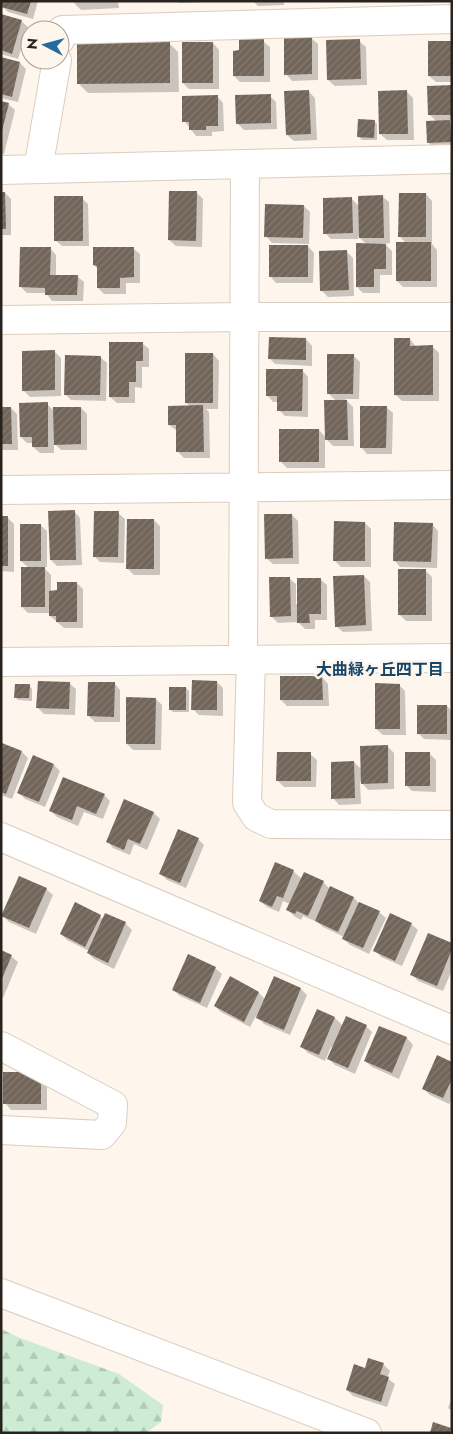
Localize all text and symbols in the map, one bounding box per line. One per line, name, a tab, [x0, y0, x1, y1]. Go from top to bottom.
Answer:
north arrow	[20, 20, 70, 70]
text: N	[22, 37, 43, 50]
district label: 大曲緑ヶ丘四丁目	[316, 658, 444, 681]

